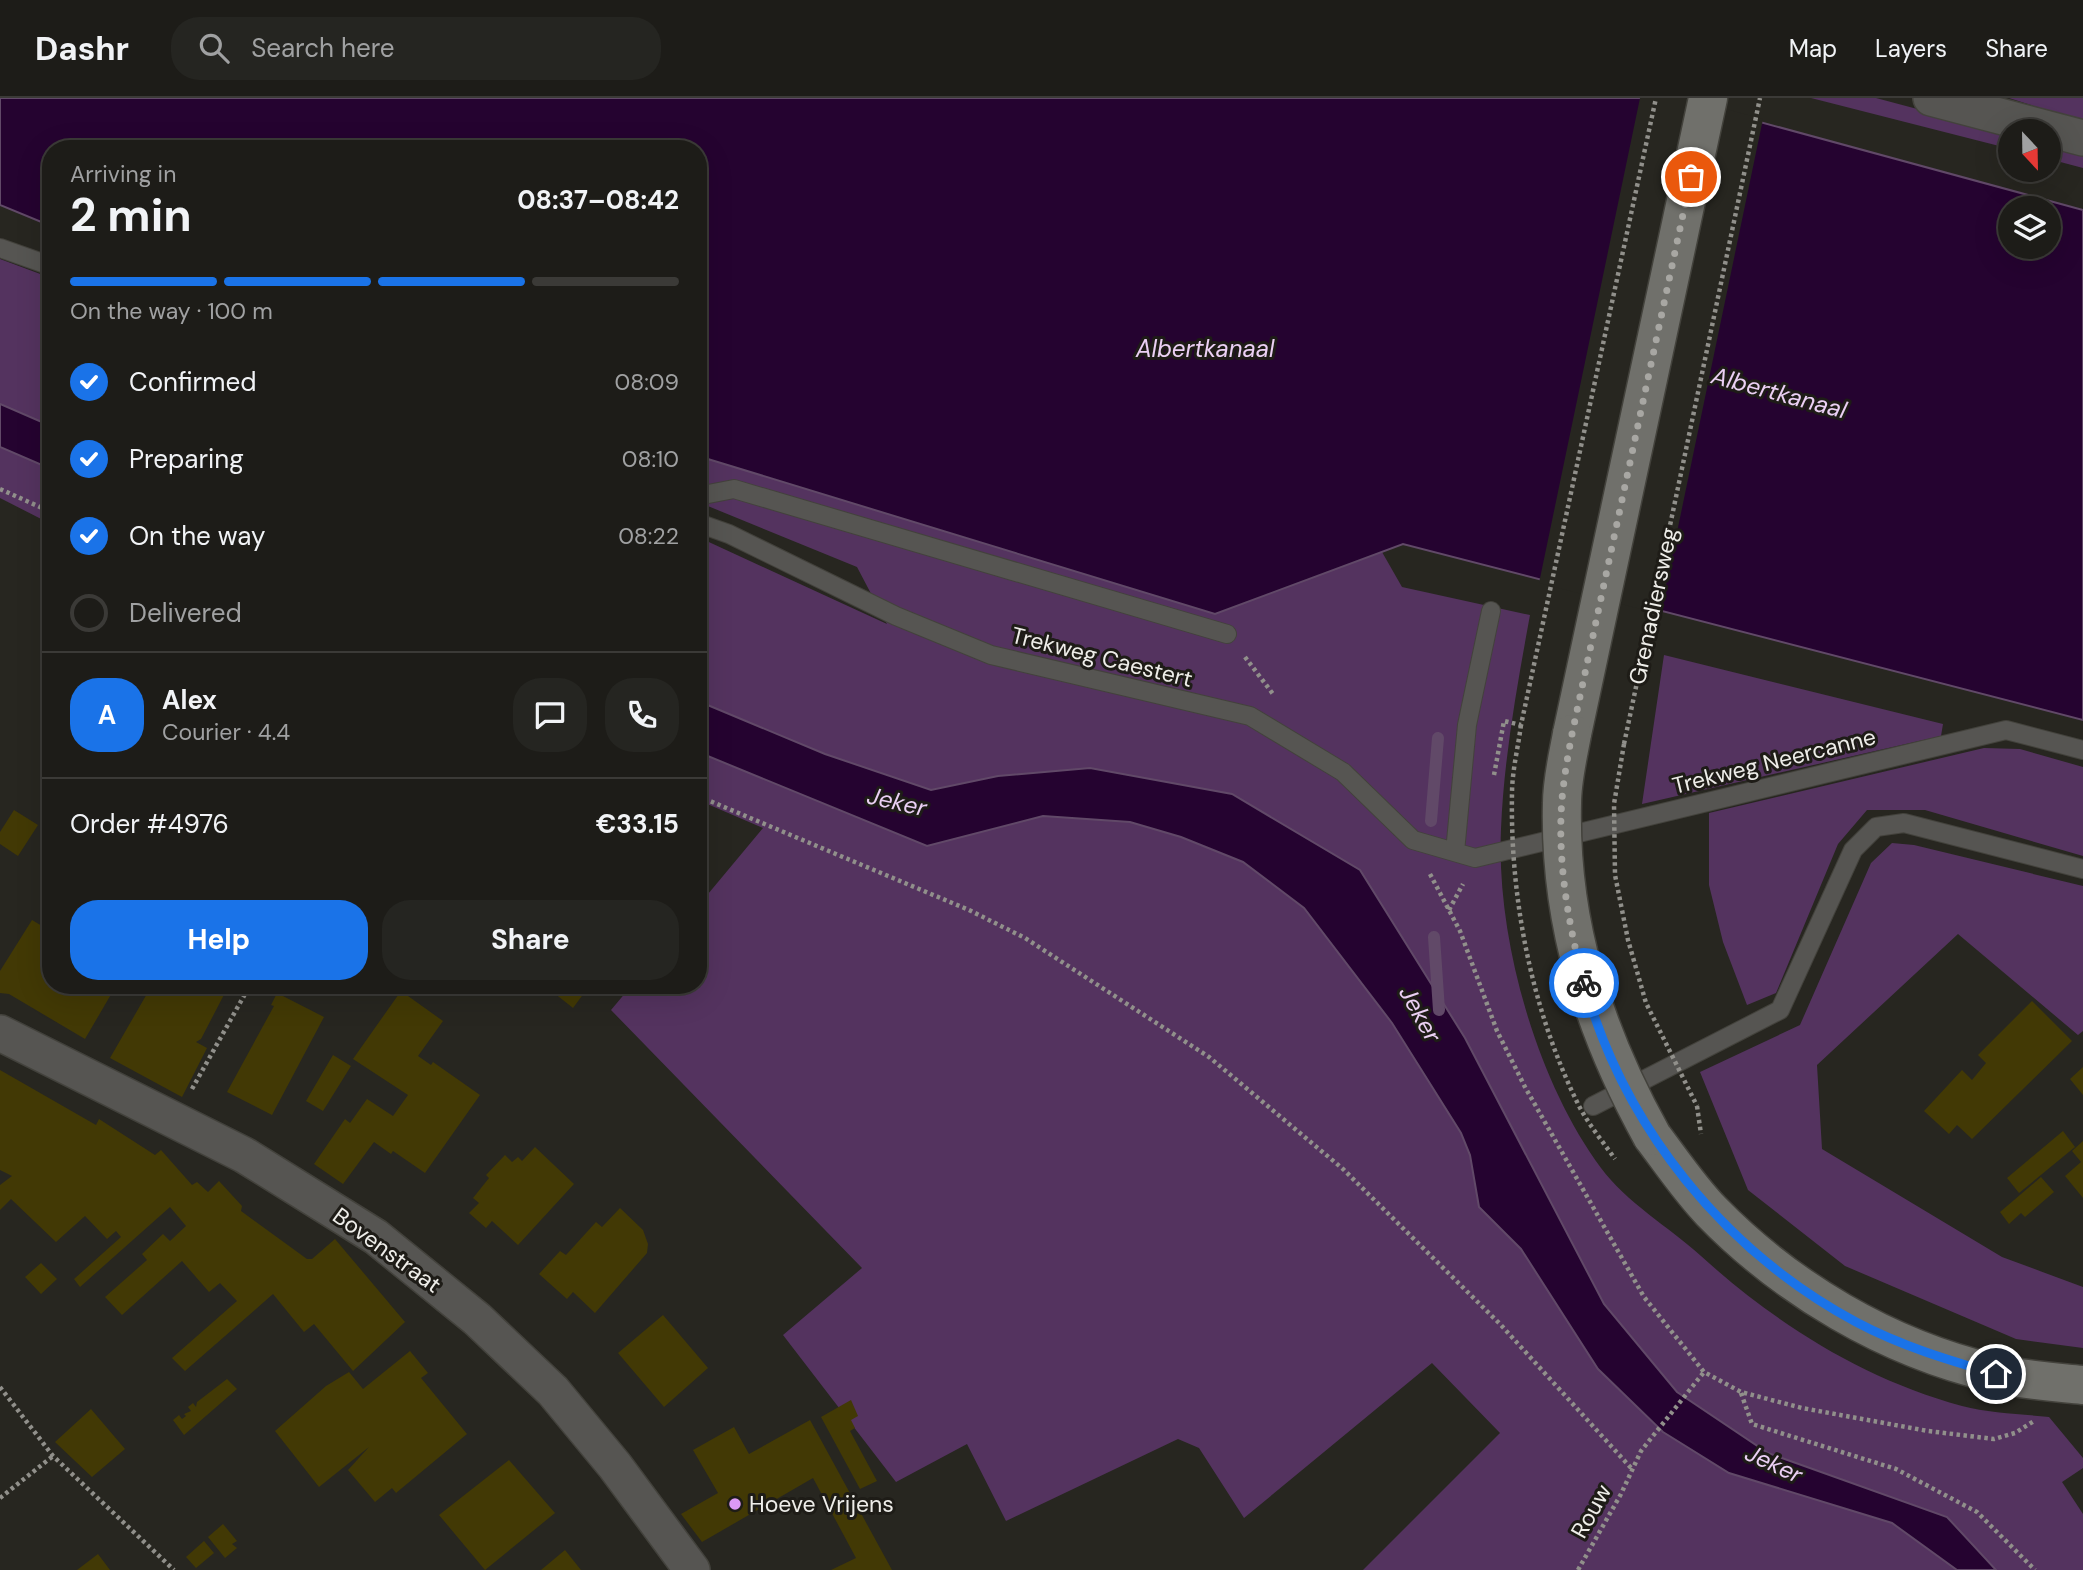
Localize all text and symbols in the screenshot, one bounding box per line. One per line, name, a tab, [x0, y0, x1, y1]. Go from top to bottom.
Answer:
search box	[171, 17, 661, 80]
text: Dashr	[35, 27, 129, 70]
icon: search	[195, 29, 233, 67]
text: Search here	[251, 31, 395, 65]
text: Map	[1789, 33, 1837, 64]
text: Layers	[1875, 33, 1947, 64]
text: Share	[1985, 33, 2048, 64]
north arrow	[1998, 119, 2062, 182]
map controls	[1998, 119, 2061, 259]
pin	[1661, 147, 1721, 207]
icon: bag	[1672, 158, 1710, 196]
text: Arriving in	[70, 159, 176, 189]
text: 08:37–08:42	[517, 183, 679, 217]
text: 2 min	[70, 185, 192, 245]
button: layers	[1998, 196, 2061, 259]
text: On the way · 100 m	[70, 296, 273, 326]
water label: Albertkanaal	[1135, 333, 1275, 364]
water label: Albertkanaal	[1707, 359, 1851, 426]
icon: check	[70, 363, 108, 401]
text: Confirmed	[129, 365, 256, 399]
text: 08:09	[614, 367, 679, 397]
icon: check	[70, 440, 108, 478]
text: Preparing	[129, 442, 244, 476]
text: 08:10	[622, 444, 679, 474]
icon: check	[70, 517, 108, 555]
text: On the way	[129, 519, 265, 553]
text: 08:22	[618, 521, 679, 551]
street label: Grenadiersweg	[1622, 525, 1684, 687]
text: Delivered	[129, 596, 242, 630]
street label: Trekweg Caestert	[1008, 620, 1196, 694]
button: chat	[513, 678, 587, 752]
button: phone	[605, 678, 679, 752]
text: Alex	[162, 683, 217, 717]
text: A	[98, 698, 116, 732]
text: Courier · 4.4	[162, 717, 290, 747]
street label: Trekweg Neercanne	[1669, 721, 1879, 801]
water label: Jeker	[865, 780, 931, 824]
text: Order #4976	[70, 807, 229, 841]
text: €33.15	[596, 807, 679, 841]
button: Help	[70, 900, 368, 980]
button: Share	[382, 900, 679, 980]
courier	[1549, 948, 1619, 1018]
icon: bike	[1565, 964, 1603, 1002]
water label: Jeker	[1392, 980, 1449, 1048]
street label: Bovenstraat	[327, 1201, 447, 1299]
pin	[1966, 1344, 2026, 1404]
icon: home	[1977, 1355, 2015, 1393]
water label: Jeker	[1741, 1437, 1809, 1491]
street label: Rouw	[1564, 1479, 1618, 1543]
place label: Hoeve Vrijens	[749, 1489, 894, 1519]
marker: Hoeve Vrijens	[727, 1496, 743, 1512]

